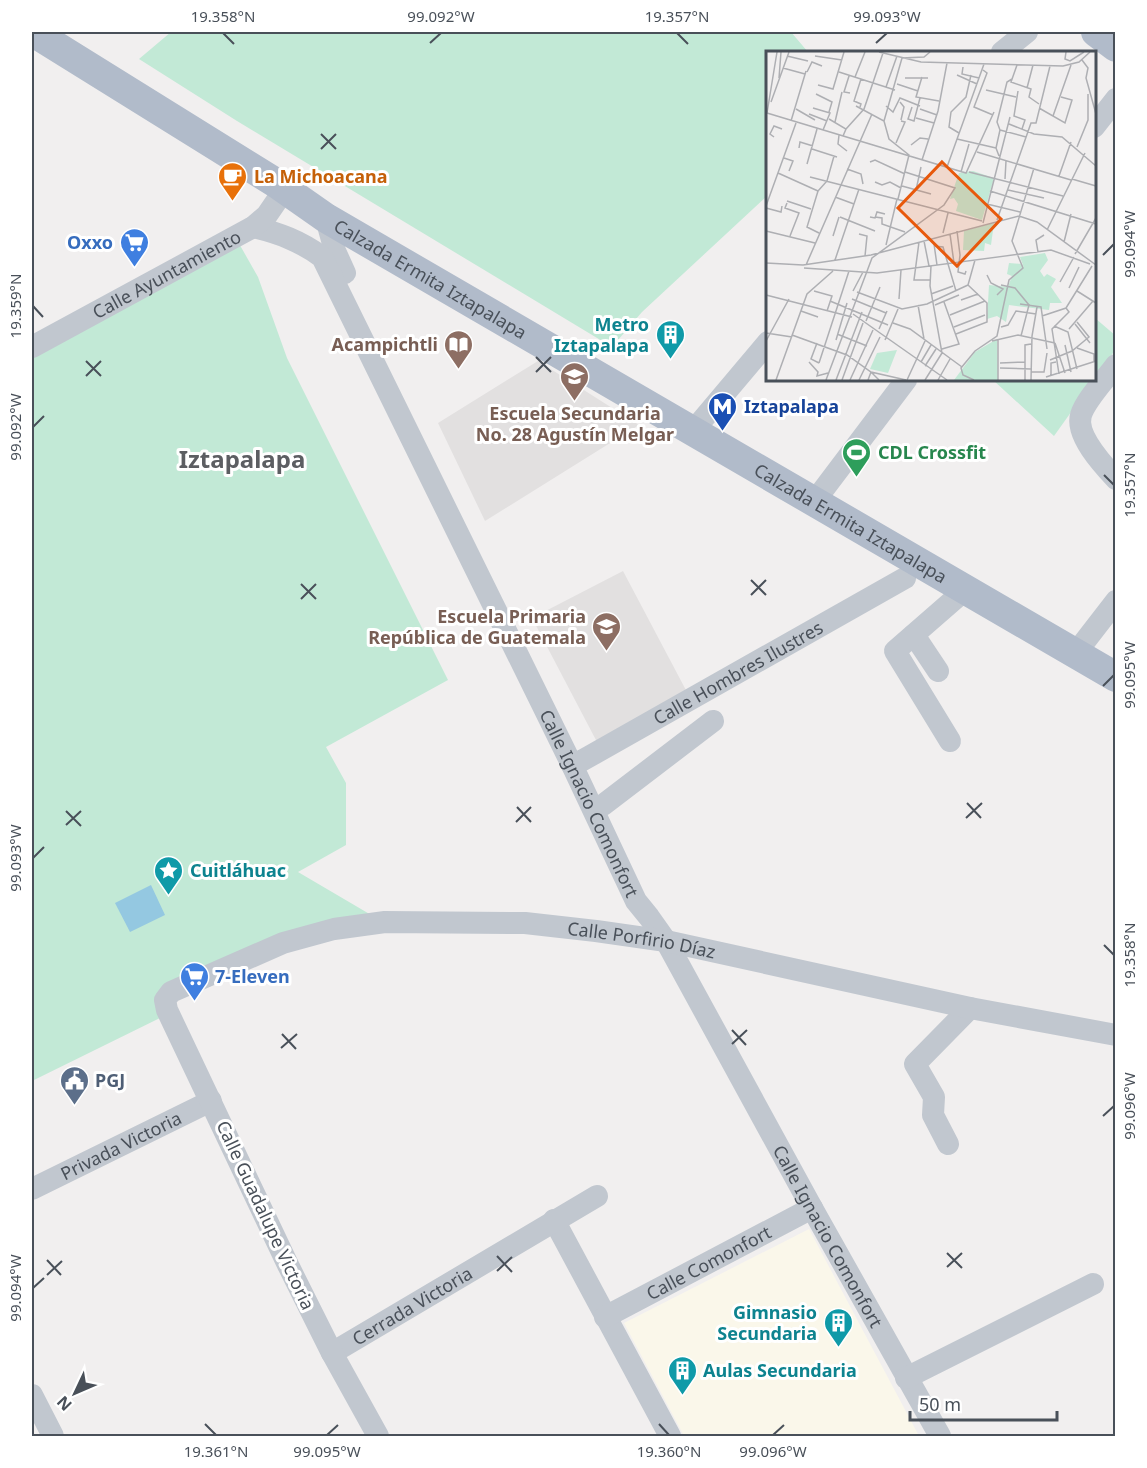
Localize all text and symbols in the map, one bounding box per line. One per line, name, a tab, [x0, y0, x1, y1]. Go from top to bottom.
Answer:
text: 19.358°N	[191, 6, 255, 26]
text: 99.092°W	[407, 6, 475, 26]
text: 19.357°N	[645, 6, 709, 26]
text: 99.093°W	[853, 6, 921, 26]
inset map	[766, 51, 1096, 381]
cafe icon: La Michoacana	[217, 160, 249, 202]
place label: La Michoacana	[254, 164, 387, 188]
text: 99.094°W	[1119, 210, 1139, 278]
street label: Calzada Ermita Iztapalapa	[330, 213, 531, 344]
street label: Calle Ayuntamiento	[88, 224, 245, 324]
supermarket icon: Oxxo	[118, 226, 150, 268]
place label: Oxxo	[67, 230, 113, 254]
text: 19.359°N	[5, 274, 25, 338]
place label: Metro Iztapalapa	[554, 312, 649, 357]
building icon: Metro Iztapalapa	[654, 318, 686, 360]
library icon: Acampichtli	[443, 328, 475, 370]
place label: Acampichtli	[332, 332, 438, 356]
school or university icon: Escuela Secundaria No. 28 Agustín Melgar	[559, 360, 591, 402]
metro station icon: Iztapalapa	[707, 390, 739, 432]
text: 99.092°W	[5, 393, 25, 461]
place label: Iztapalapa	[744, 394, 839, 418]
place label: Escuela Secundaria No. 28 Agustín Melgar	[476, 401, 674, 446]
sports icon: CDL Crossfit	[841, 436, 873, 478]
place label: CDL Crossfit	[878, 440, 986, 464]
district label: Iztapalapa	[179, 442, 305, 475]
text: 19.357°N	[1119, 453, 1139, 517]
street label: Calzada Ermita Iztapalapa	[750, 457, 952, 588]
place label: Escuela Primaria República de Guatemala	[368, 604, 586, 649]
school or university icon: Escuela Primaria República de Guatemala	[591, 610, 623, 652]
street label: Calle Hombres Ilustres	[649, 615, 827, 730]
text: 99.095°W	[1119, 641, 1139, 709]
street label: Calle Ignacio Comonfort	[535, 705, 645, 901]
text: 99.093°W	[5, 824, 25, 892]
place icon: Cuitláhuac	[153, 854, 185, 896]
place label: Cuitláhuac	[190, 858, 286, 882]
street label: Calle Porfirio Díaz	[566, 916, 718, 964]
text: 19.358°N	[1119, 923, 1139, 987]
supermarket icon: 7-Eleven	[178, 960, 210, 1002]
place label: 7-Eleven	[215, 964, 290, 988]
public building icon: PGJ	[58, 1064, 90, 1106]
place label: PGJ	[95, 1068, 125, 1092]
text: 99.096°W	[1119, 1072, 1139, 1140]
street label: Privada Victoria	[56, 1105, 185, 1185]
street label: Calle Guadalupe Victoria	[212, 1116, 320, 1314]
street label: Calle Ignacio Comonfort	[768, 1141, 889, 1332]
street label: Calle Comonfort	[642, 1220, 776, 1305]
text: 99.094°W	[5, 1254, 25, 1322]
street label: Cerrada Victoria	[347, 1261, 477, 1351]
place label: Gimnasio Secundaria	[717, 1300, 817, 1345]
building icon: Gimnasio Secundaria	[822, 1306, 854, 1348]
building icon: Aulas Secundaria	[666, 1354, 698, 1396]
place label: Aulas Secundaria	[703, 1358, 857, 1382]
north arrow	[45, 1363, 105, 1423]
scale bar	[910, 1384, 1057, 1422]
text: N	[52, 1391, 77, 1416]
text: 50 m	[919, 1392, 961, 1416]
text: 19.361°N	[184, 1441, 248, 1461]
text: 99.095°W	[293, 1441, 361, 1461]
text: 19.360°N	[637, 1441, 701, 1461]
text: 99.096°W	[739, 1441, 807, 1461]

